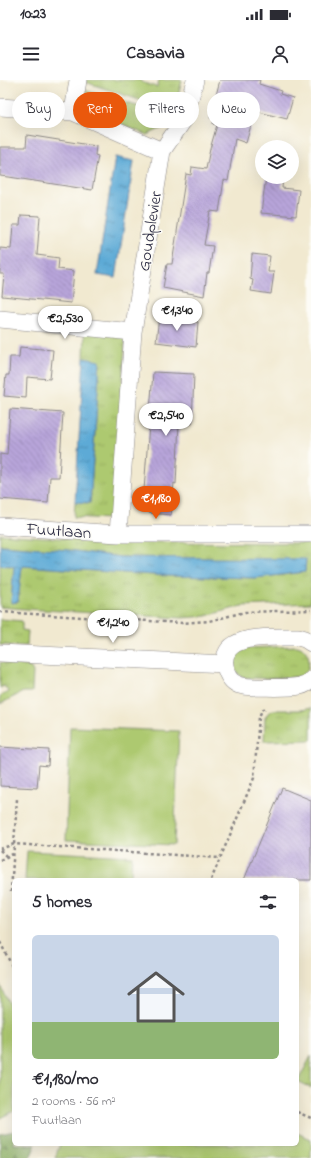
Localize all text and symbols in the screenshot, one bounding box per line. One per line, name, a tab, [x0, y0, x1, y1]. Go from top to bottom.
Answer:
text: 10:23	[20, 3, 46, 25]
text: Casavia	[126, 41, 185, 67]
icon: menu	[20, 43, 42, 65]
icon: person	[269, 43, 291, 65]
chip: Buy	[12, 92, 65, 128]
chip: Rent	[73, 92, 127, 128]
chip: Filters	[135, 92, 199, 128]
chip: New	[207, 92, 260, 128]
map controls	[255, 140, 299, 184]
button: layers	[255, 140, 299, 184]
street label: Goudplevier	[132, 189, 169, 273]
pin: €1,340	[144, 298, 210, 332]
text: €1,340	[161, 301, 193, 320]
pin: €2,530	[32, 306, 98, 340]
text: €2,530	[47, 309, 83, 328]
pin: €2,540	[133, 403, 199, 437]
text: €2,540	[148, 406, 184, 425]
pin: €1,180	[123, 486, 189, 520]
text: €1,180	[141, 489, 171, 508]
street label: Fuutlaan	[25, 517, 92, 546]
pin: €1,240	[80, 610, 146, 644]
text: €1,240	[97, 613, 129, 632]
text: 5 homes	[32, 890, 92, 915]
icon: filters	[257, 891, 279, 913]
icon: home	[120, 961, 192, 1033]
text: €1,180/mo	[32, 1067, 99, 1092]
text: 2 rooms · 56 m²	[32, 1092, 116, 1111]
text: Fuutlaan	[32, 1111, 81, 1130]

